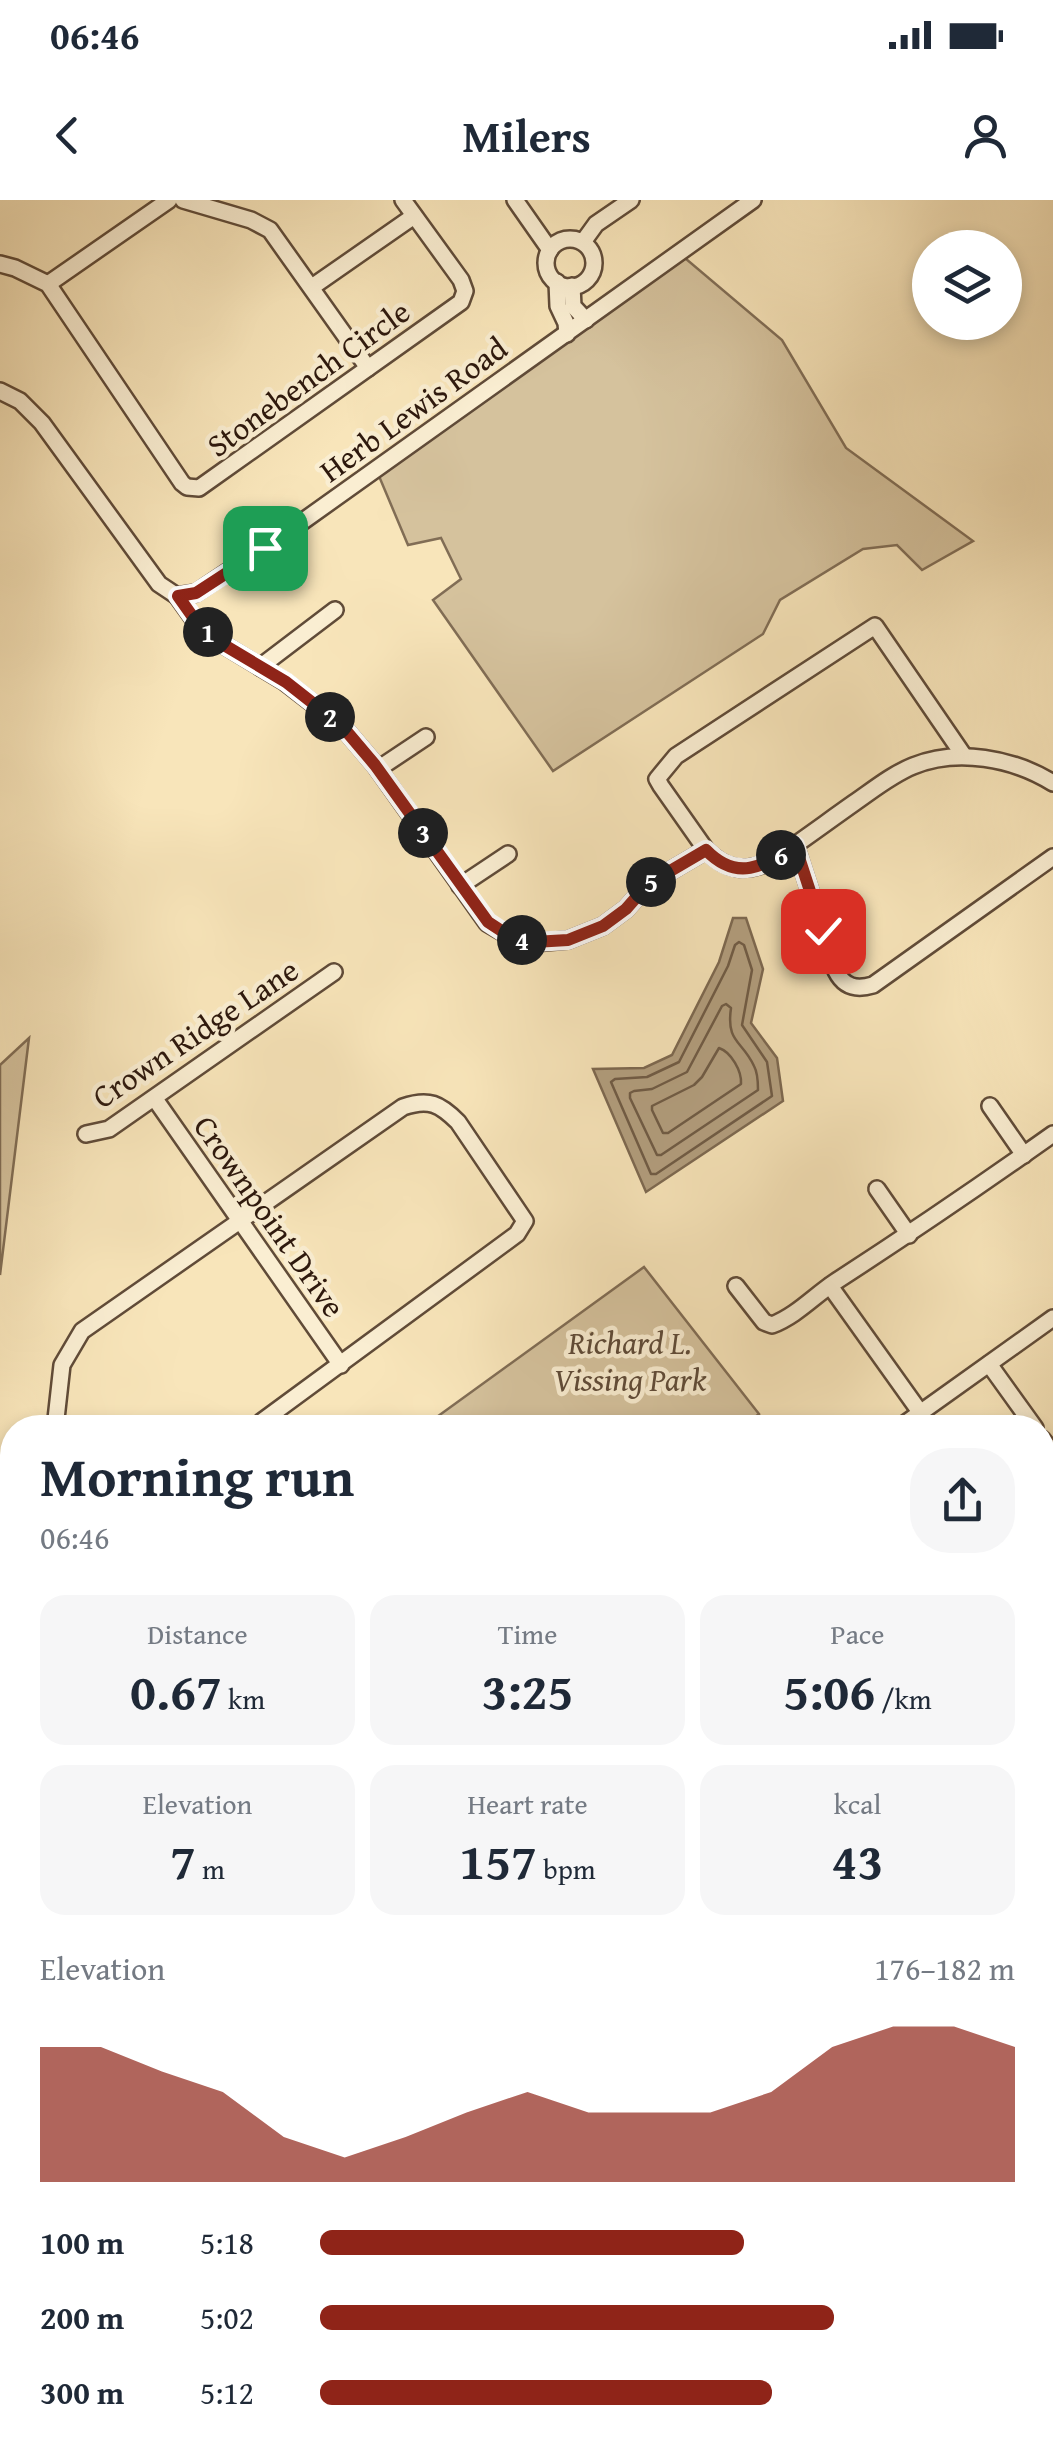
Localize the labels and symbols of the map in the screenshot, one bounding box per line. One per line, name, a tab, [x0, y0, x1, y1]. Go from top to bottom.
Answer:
street label: Stonebench Circle	[197, 288, 419, 468]
street label: Herb Lewis Road	[309, 325, 517, 493]
pin	[223, 506, 308, 591]
pin: 1	[183, 607, 233, 657]
pin: 2	[305, 692, 355, 742]
pin: 3	[398, 808, 448, 858]
pin: 6	[756, 830, 806, 880]
pin: 5	[626, 857, 676, 907]
pin	[781, 889, 866, 974]
pin: 4	[497, 915, 547, 965]
street label: Crown Ridge Lane	[82, 946, 308, 1120]
street label: Crownpoint Drive	[183, 1105, 357, 1327]
park label: Richard L. Vissing Park	[554, 1319, 707, 1403]

